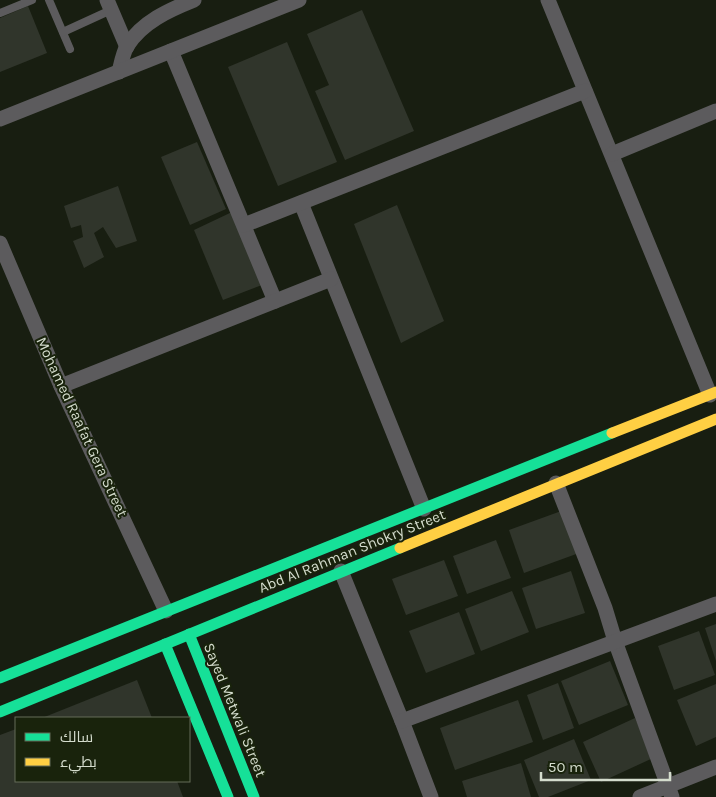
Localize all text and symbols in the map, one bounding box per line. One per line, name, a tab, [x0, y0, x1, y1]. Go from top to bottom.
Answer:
street label: Mohamed Raafat Gera Street	[32, 334, 132, 520]
street label: Abd Al Rahman Shokry Street	[256, 505, 448, 597]
street label: Sayed Metwali Street	[200, 640, 270, 780]
legend	[15, 717, 190, 782]
text: سالك	[60, 728, 93, 746]
scale bar	[541, 750, 670, 782]
text: بطيء	[60, 753, 97, 774]
text: 50 m	[548, 758, 583, 776]

